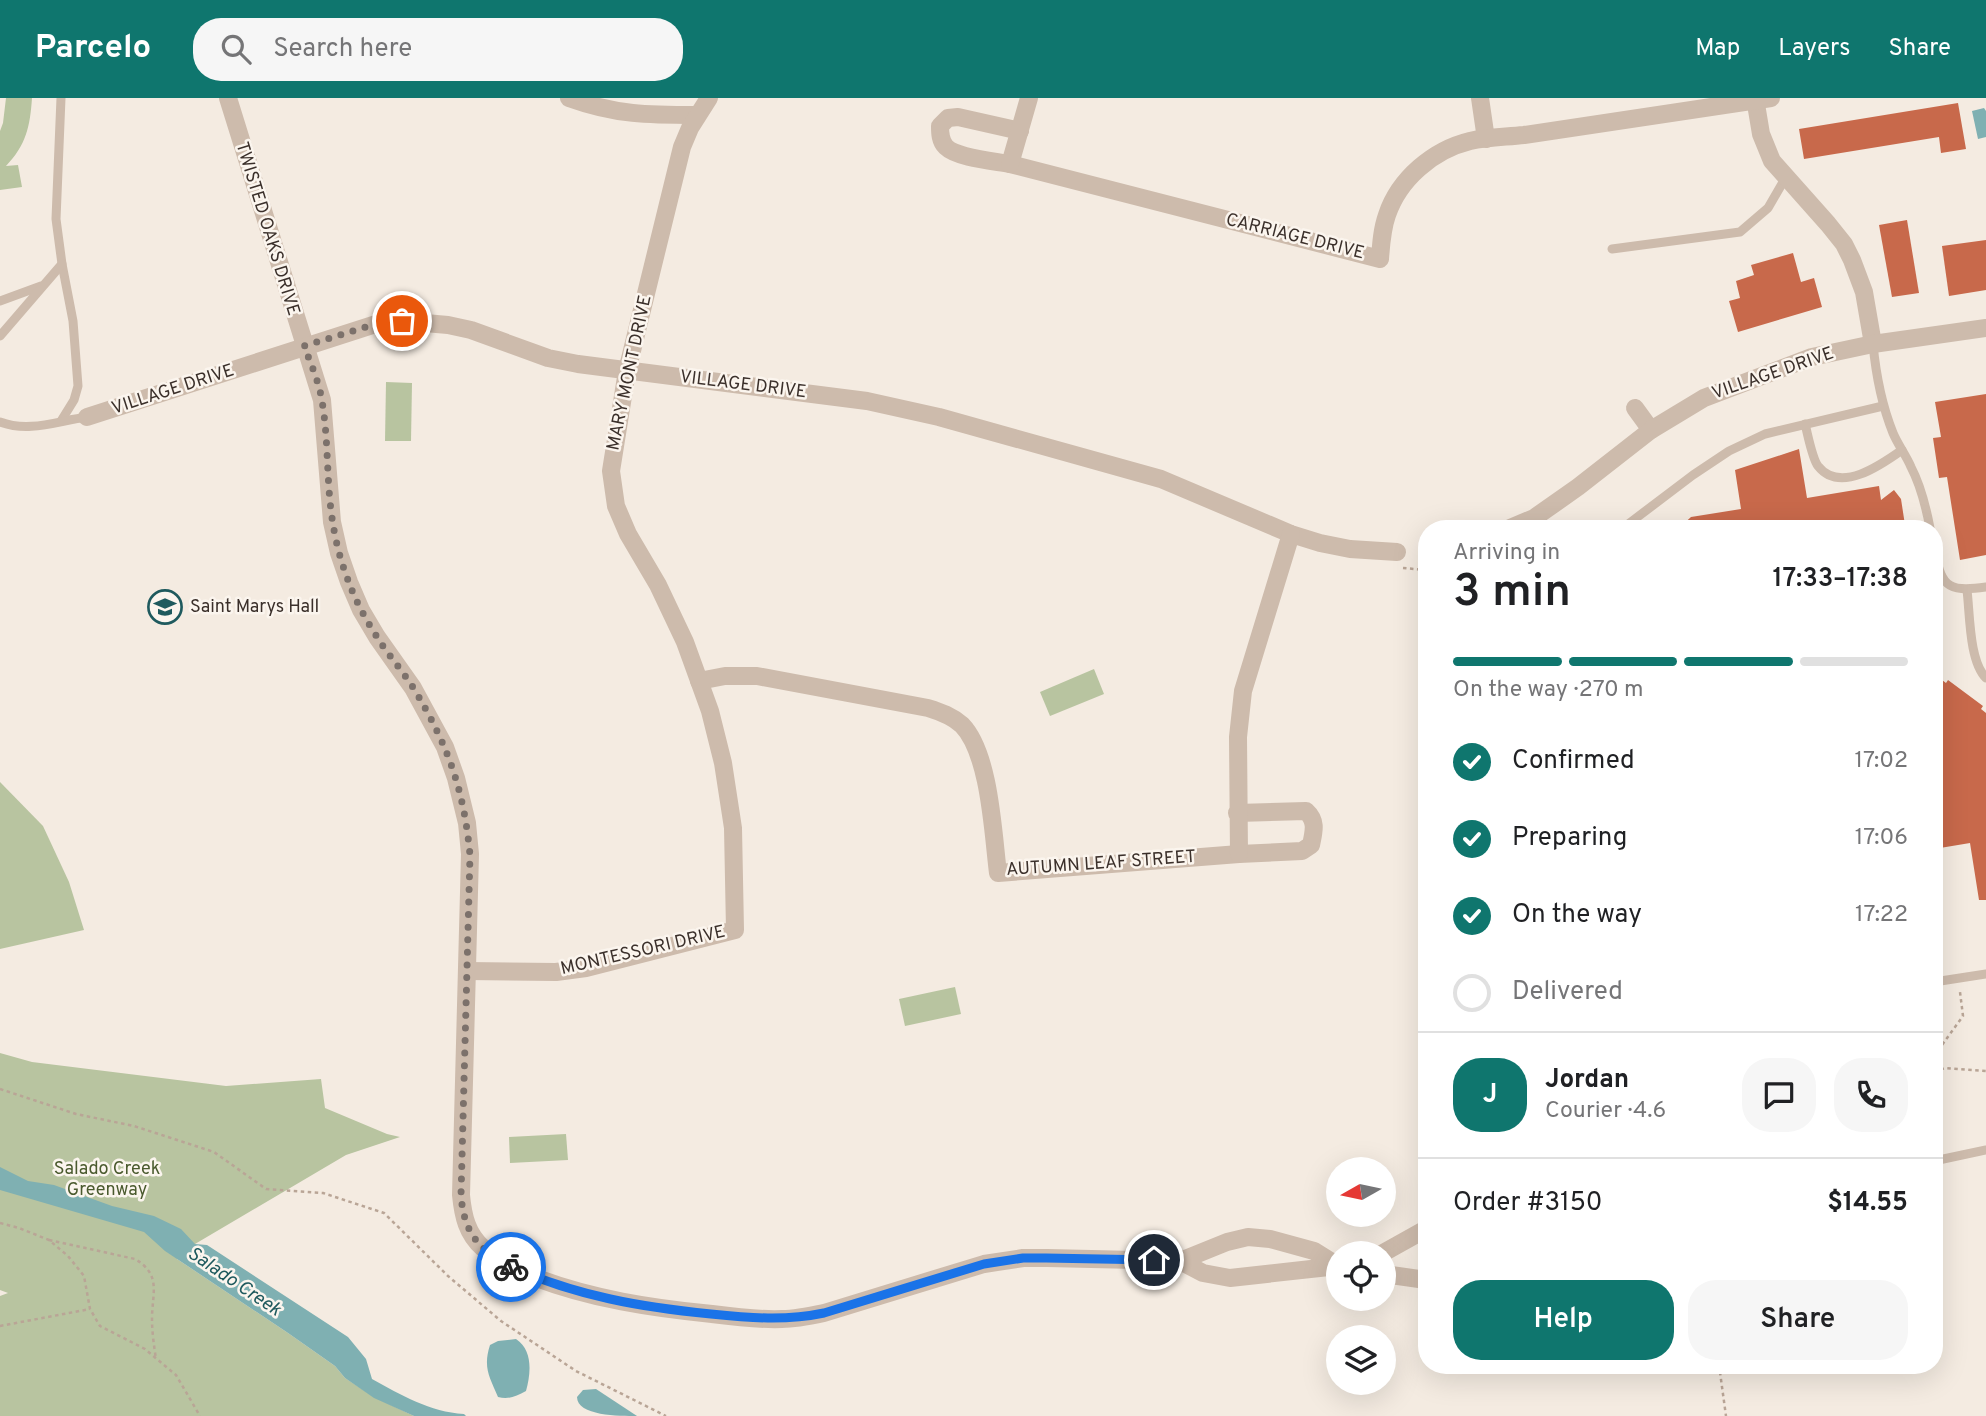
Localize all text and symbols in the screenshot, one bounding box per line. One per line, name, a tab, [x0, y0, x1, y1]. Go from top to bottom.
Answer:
search box	[193, 18, 683, 81]
text: Parcelo	[35, 28, 151, 70]
icon: search	[217, 30, 255, 68]
text: Search here	[273, 33, 412, 66]
text: Map	[1695, 34, 1740, 64]
text: Layers	[1778, 34, 1850, 64]
text: Share	[1888, 34, 1951, 64]
street label: TWISTED OAKS DRIVE	[230, 139, 304, 319]
street label: CARRIAGE DRIVE	[1223, 209, 1367, 265]
pin	[372, 291, 432, 351]
street label: MARY MONT DRIVE	[602, 293, 658, 453]
icon: bag	[383, 302, 421, 340]
street label: VILLAGE DRIVE	[1709, 342, 1837, 406]
street label: VILLAGE DRIVE	[109, 359, 237, 421]
street label: VILLAGE DRIVE	[678, 366, 808, 404]
text: Arriving in	[1453, 539, 1560, 568]
text: 17:33–17:38	[1772, 563, 1908, 596]
text: 3 min	[1453, 564, 1571, 623]
school or university icon: Saint Marys Hall	[146, 588, 184, 626]
place label: Saint Marys Hall	[190, 596, 319, 619]
text: On the way · 270 m	[1453, 676, 1644, 705]
icon: check	[1453, 743, 1491, 781]
text: Confirmed	[1512, 745, 1635, 778]
text: 17:02	[1854, 747, 1908, 776]
icon: check	[1453, 820, 1491, 858]
text: Preparing	[1512, 822, 1627, 855]
text: 17:06	[1855, 824, 1908, 853]
street label: AUTUMN LEAF STREET	[1005, 846, 1197, 882]
icon: check	[1453, 897, 1491, 935]
text: On the way	[1512, 899, 1642, 932]
text: 17:22	[1855, 901, 1908, 930]
street label: MONTESSORI DRIVE	[558, 921, 728, 981]
text: Delivered	[1512, 976, 1623, 1009]
button: chat	[1742, 1058, 1816, 1132]
button: phone	[1834, 1058, 1908, 1132]
text: Jordan	[1545, 1064, 1629, 1097]
text: J	[1483, 1079, 1497, 1112]
text: Courier · 4.6	[1545, 1097, 1666, 1126]
north arrow	[1326, 1157, 1396, 1227]
map controls	[1326, 1157, 1396, 1395]
park label: Salado Creek Greenway	[54, 1158, 160, 1202]
text: Order #3150	[1453, 1187, 1602, 1220]
text: $14.55	[1827, 1187, 1908, 1220]
pin	[1124, 1230, 1184, 1290]
courier	[476, 1232, 546, 1302]
icon: home	[1135, 1241, 1173, 1279]
button: locate	[1326, 1241, 1396, 1311]
water label: Salado Creek	[183, 1242, 286, 1322]
icon: bike	[492, 1248, 530, 1286]
button: Help	[1453, 1280, 1674, 1360]
button: Share	[1688, 1280, 1908, 1360]
button: layers	[1326, 1325, 1396, 1395]

